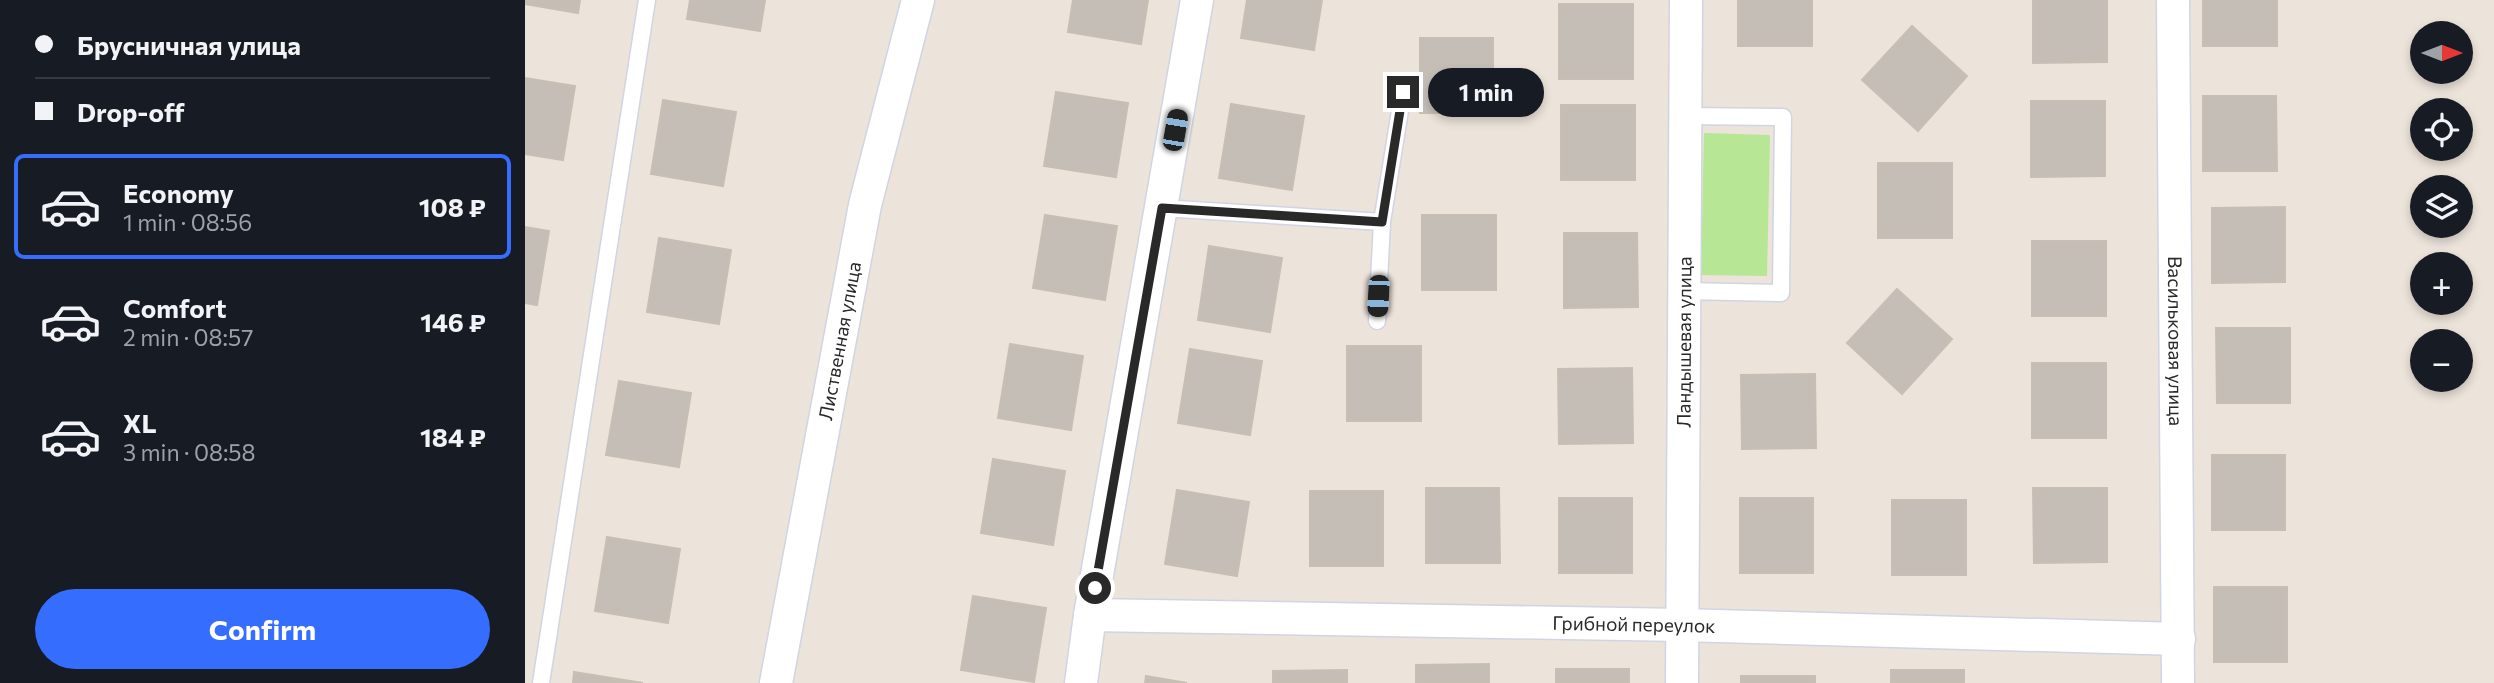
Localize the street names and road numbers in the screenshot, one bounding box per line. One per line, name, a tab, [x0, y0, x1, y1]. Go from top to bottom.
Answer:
street label: Ландышевая улица	[1671, 256, 1695, 428]
street label: Васильковая улица	[2164, 256, 2188, 426]
street label: Лиственная улица	[813, 260, 865, 422]
street label: Грибной переулок	[1552, 611, 1716, 637]

